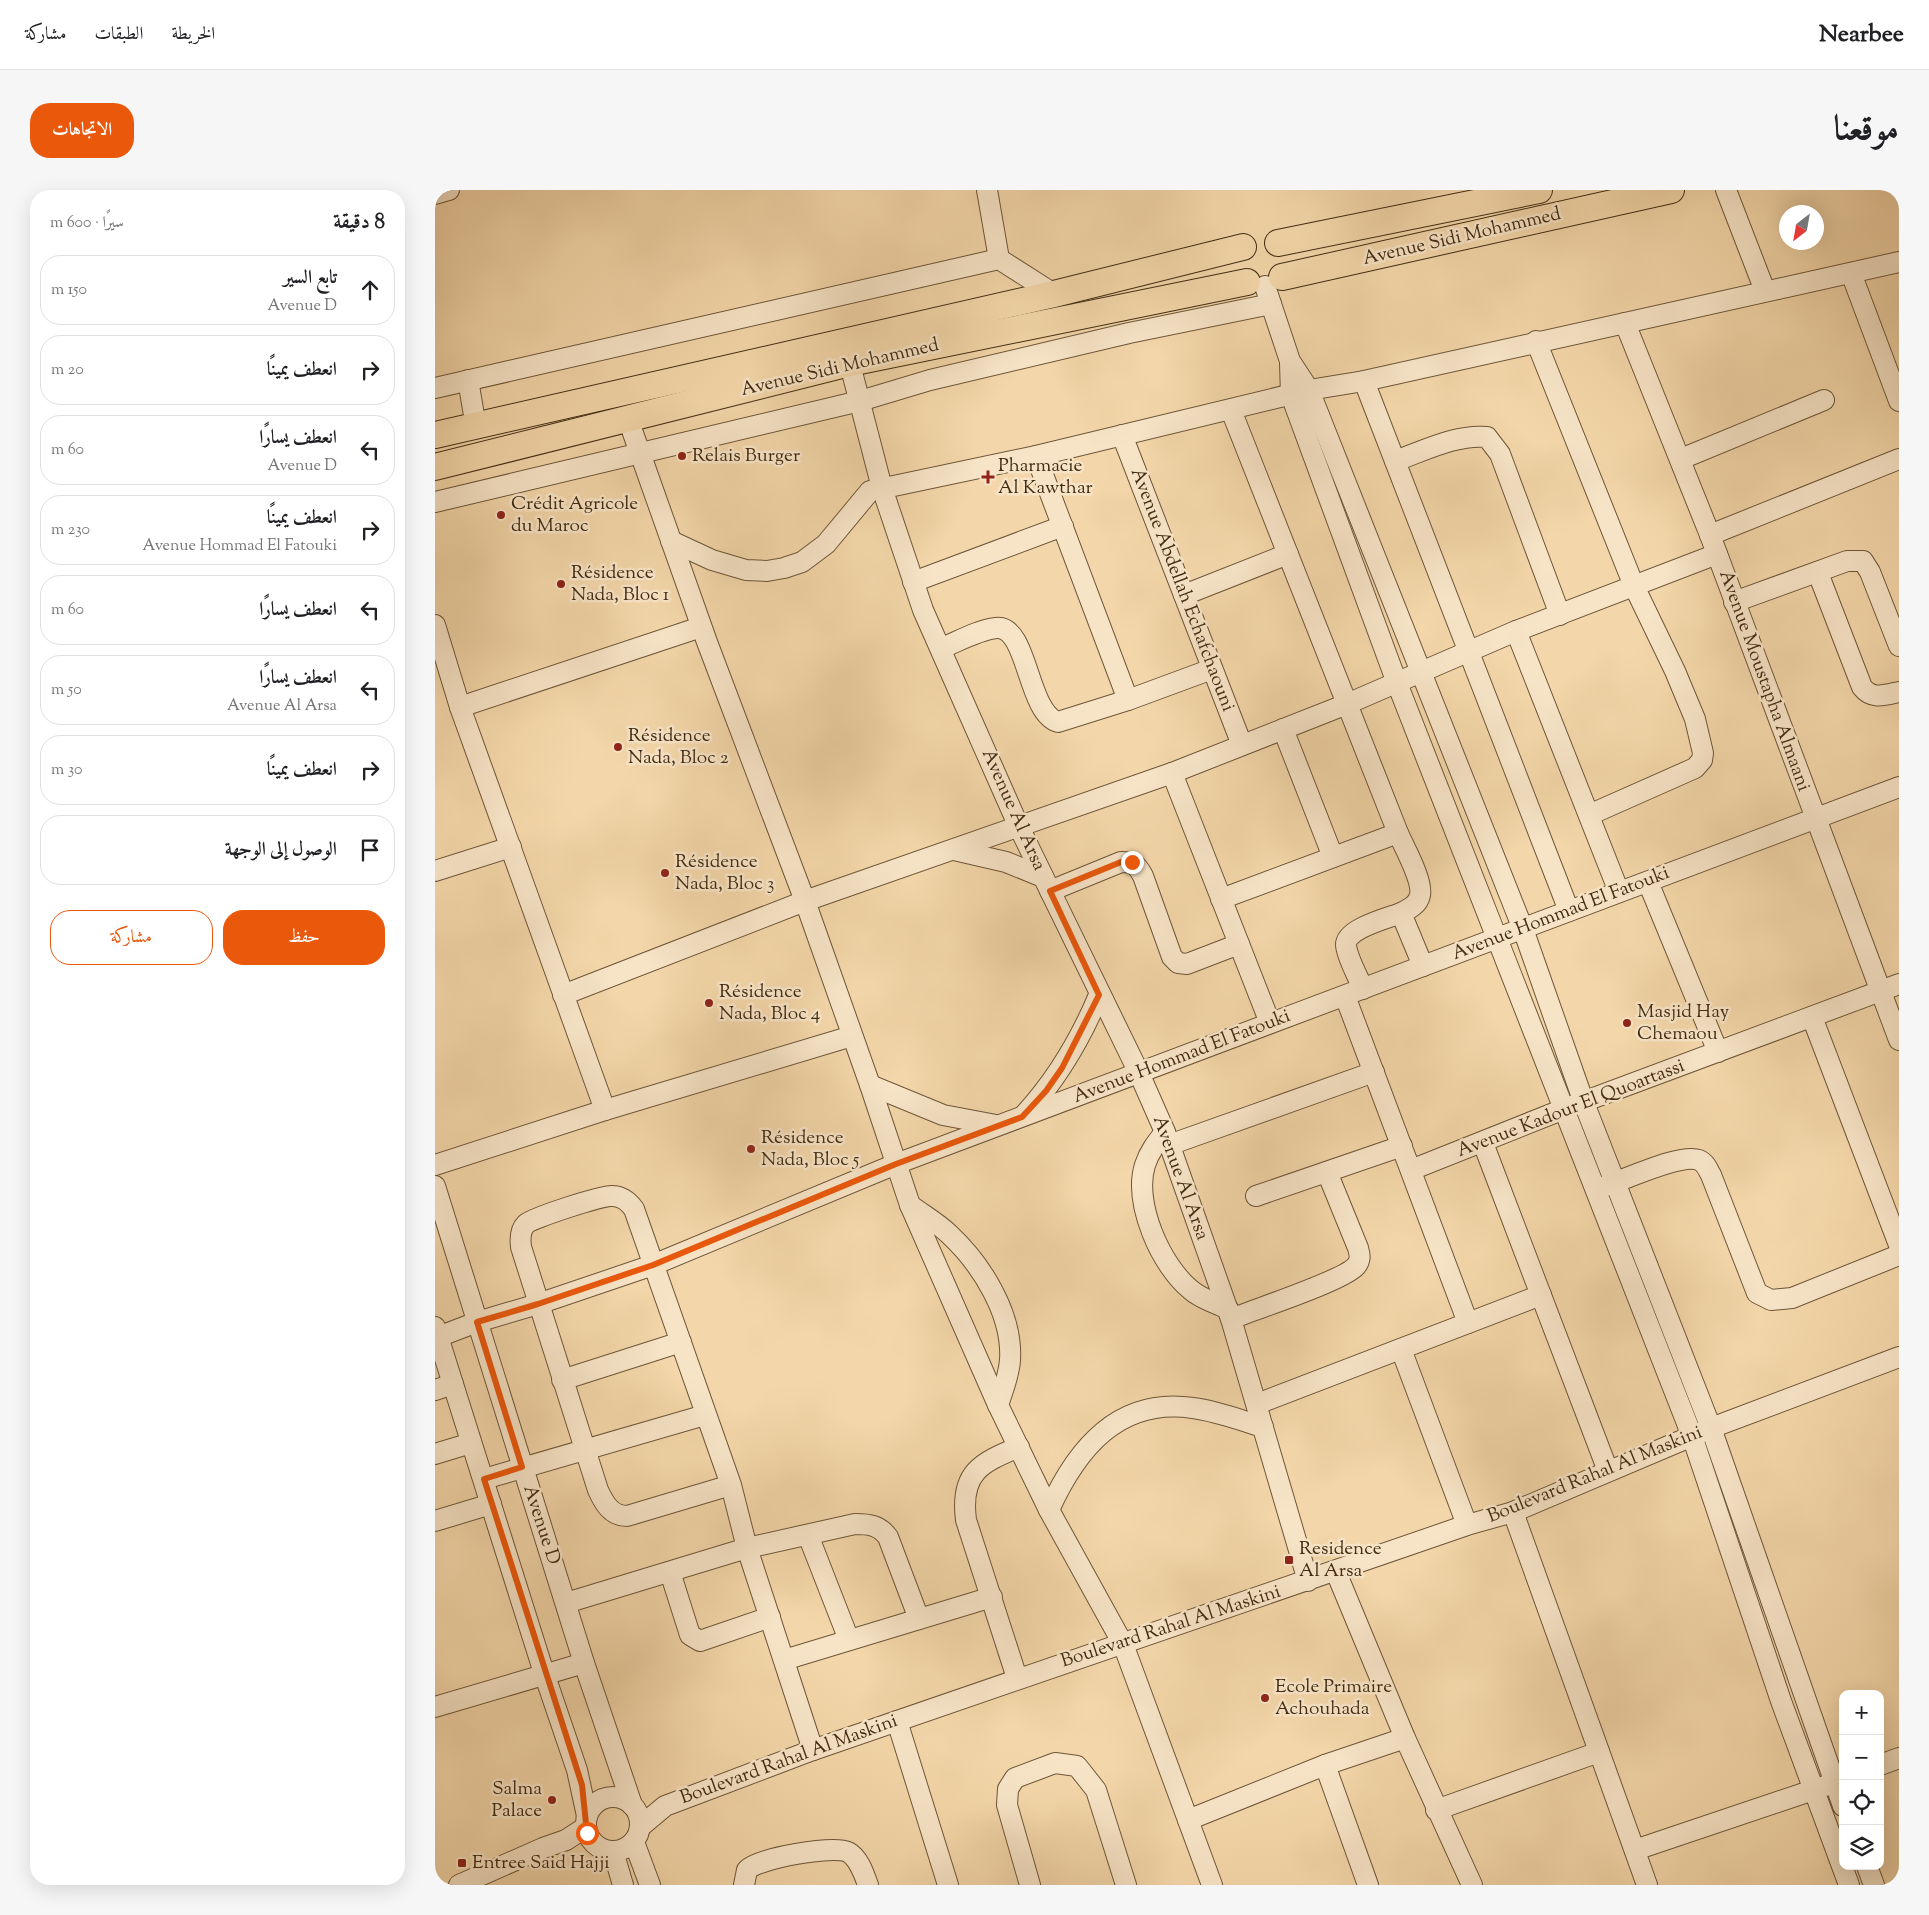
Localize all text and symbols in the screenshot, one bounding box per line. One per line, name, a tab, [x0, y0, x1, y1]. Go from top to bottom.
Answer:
text: Nearbee	[1819, 18, 1904, 52]
text: مشاركة	[25, 22, 66, 48]
text: الطبقات	[94, 22, 143, 48]
text: الخريطة	[171, 22, 215, 48]
button: الاتجاهات	[30, 103, 134, 158]
text: موقعنا	[1834, 105, 1899, 156]
street label: Avenue Sidi Mohammed	[1360, 201, 1564, 273]
north arrow	[1779, 205, 1824, 250]
text: 8 دقيقة	[333, 208, 385, 238]
text: سيرًا · 600 m	[50, 212, 124, 235]
text: تابع السير	[283, 265, 337, 292]
icon: ahead	[356, 276, 384, 304]
text: 150 m	[51, 279, 87, 302]
text: Avenue D	[267, 295, 337, 318]
street label: Avenue Sidi Mohammed	[738, 332, 942, 404]
icon: right	[356, 356, 384, 384]
text: انعطف يمينًا	[267, 357, 337, 384]
text: 20 m	[51, 359, 84, 382]
text: انعطف يسارًا	[259, 425, 337, 452]
icon: left	[356, 436, 384, 464]
text: 60 m	[51, 439, 84, 462]
place label: Relais Burger	[692, 443, 800, 470]
marker: Relais Burger	[676, 450, 688, 462]
place label: Pharmacie Al Kawthar	[998, 453, 1093, 502]
text: Avenue D	[267, 455, 337, 478]
street label: Avenue Abdellah Echafchaouni	[1123, 464, 1241, 716]
marker: Pharmacie Al Kawthar	[982, 471, 994, 483]
place label: Crédit Agricole du Maroc	[511, 491, 638, 540]
text: انعطف يمينًا	[267, 505, 337, 532]
marker: Crédit Agricole du Maroc	[495, 509, 507, 521]
icon: right	[356, 516, 384, 544]
text: 230 m	[51, 519, 90, 542]
text: Avenue Hommad El Fatouki	[143, 535, 337, 558]
place label: Résidence Nada, Bloc 1	[571, 560, 670, 609]
street label: Avenue Moustapha Almaani	[1711, 567, 1817, 795]
marker: Résidence Nada, Bloc 1	[555, 578, 567, 590]
icon: left	[356, 596, 384, 624]
text: انعطف يسارًا	[259, 597, 337, 624]
text: 60 m	[51, 599, 84, 622]
text: انعطف يسارًا	[259, 665, 337, 692]
icon: left	[356, 676, 384, 704]
text: 50 m	[51, 679, 82, 702]
text: Avenue Al Arsa	[227, 695, 337, 718]
place label: Résidence Nada, Bloc 2	[628, 723, 729, 772]
marker: Résidence Nada, Bloc 2	[612, 741, 624, 753]
street label: Avenue Al Arsa	[974, 745, 1052, 875]
icon: right	[356, 756, 384, 784]
text: انعطف يمينًا	[267, 757, 337, 784]
text: 30 m	[51, 759, 82, 782]
icon: arrive	[356, 836, 384, 864]
text: الوصول إلى الوجهة	[225, 837, 337, 864]
place label: Résidence Nada, Bloc 3	[675, 849, 775, 898]
route end	[1121, 851, 1144, 874]
street label: Avenue Hommad El Fatouki	[1448, 860, 1674, 968]
marker: Résidence Nada, Bloc 3	[659, 867, 671, 879]
button: مشاركة	[50, 910, 213, 965]
button: حفظ	[223, 910, 385, 965]
place label: Résidence Nada, Bloc 4	[719, 979, 821, 1028]
marker: Résidence Nada, Bloc 4	[703, 997, 715, 1009]
place label: Masjid Hay Chemaou	[1637, 999, 1730, 1048]
street label: Avenue Hommad El Fatouki	[1069, 1003, 1295, 1111]
marker: Masjid Hay Chemaou	[1621, 1017, 1633, 1029]
street label: Avenue Kadour El Quoartassi	[1453, 1053, 1689, 1165]
street label: Avenue Al Arsa	[1145, 1112, 1215, 1244]
place label: Résidence Nada, Bloc 5	[761, 1125, 860, 1174]
marker: Résidence Nada, Bloc 5	[745, 1143, 757, 1155]
street label: Boulevard Rahal Al Maskini	[1483, 1419, 1707, 1531]
street label: Avenue D	[515, 1482, 567, 1568]
place label: Residence Al Arsa	[1299, 1536, 1382, 1585]
marker: Residence Al Arsa	[1283, 1554, 1295, 1566]
street label: Boulevard Rahal Al Maskini	[1058, 1579, 1284, 1675]
place label: Ecole Primaire Achouhada	[1275, 1674, 1392, 1723]
map controls	[1839, 1690, 1884, 1870]
button: +	[1839, 1690, 1884, 1735]
marker: Ecole Primaire Achouhada	[1259, 1692, 1271, 1704]
street label: Boulevard Rahal Al Maskini	[676, 1708, 902, 1812]
button: −	[1839, 1735, 1884, 1780]
place label: Salma Palace	[492, 1776, 542, 1825]
button: locate	[1839, 1780, 1884, 1825]
marker: Salma Palace	[546, 1794, 558, 1806]
route start	[576, 1822, 599, 1845]
button: layers	[1839, 1825, 1884, 1870]
place label: Entree Said Hajji	[472, 1850, 610, 1877]
marker: Entree Said Hajji	[456, 1857, 468, 1869]

